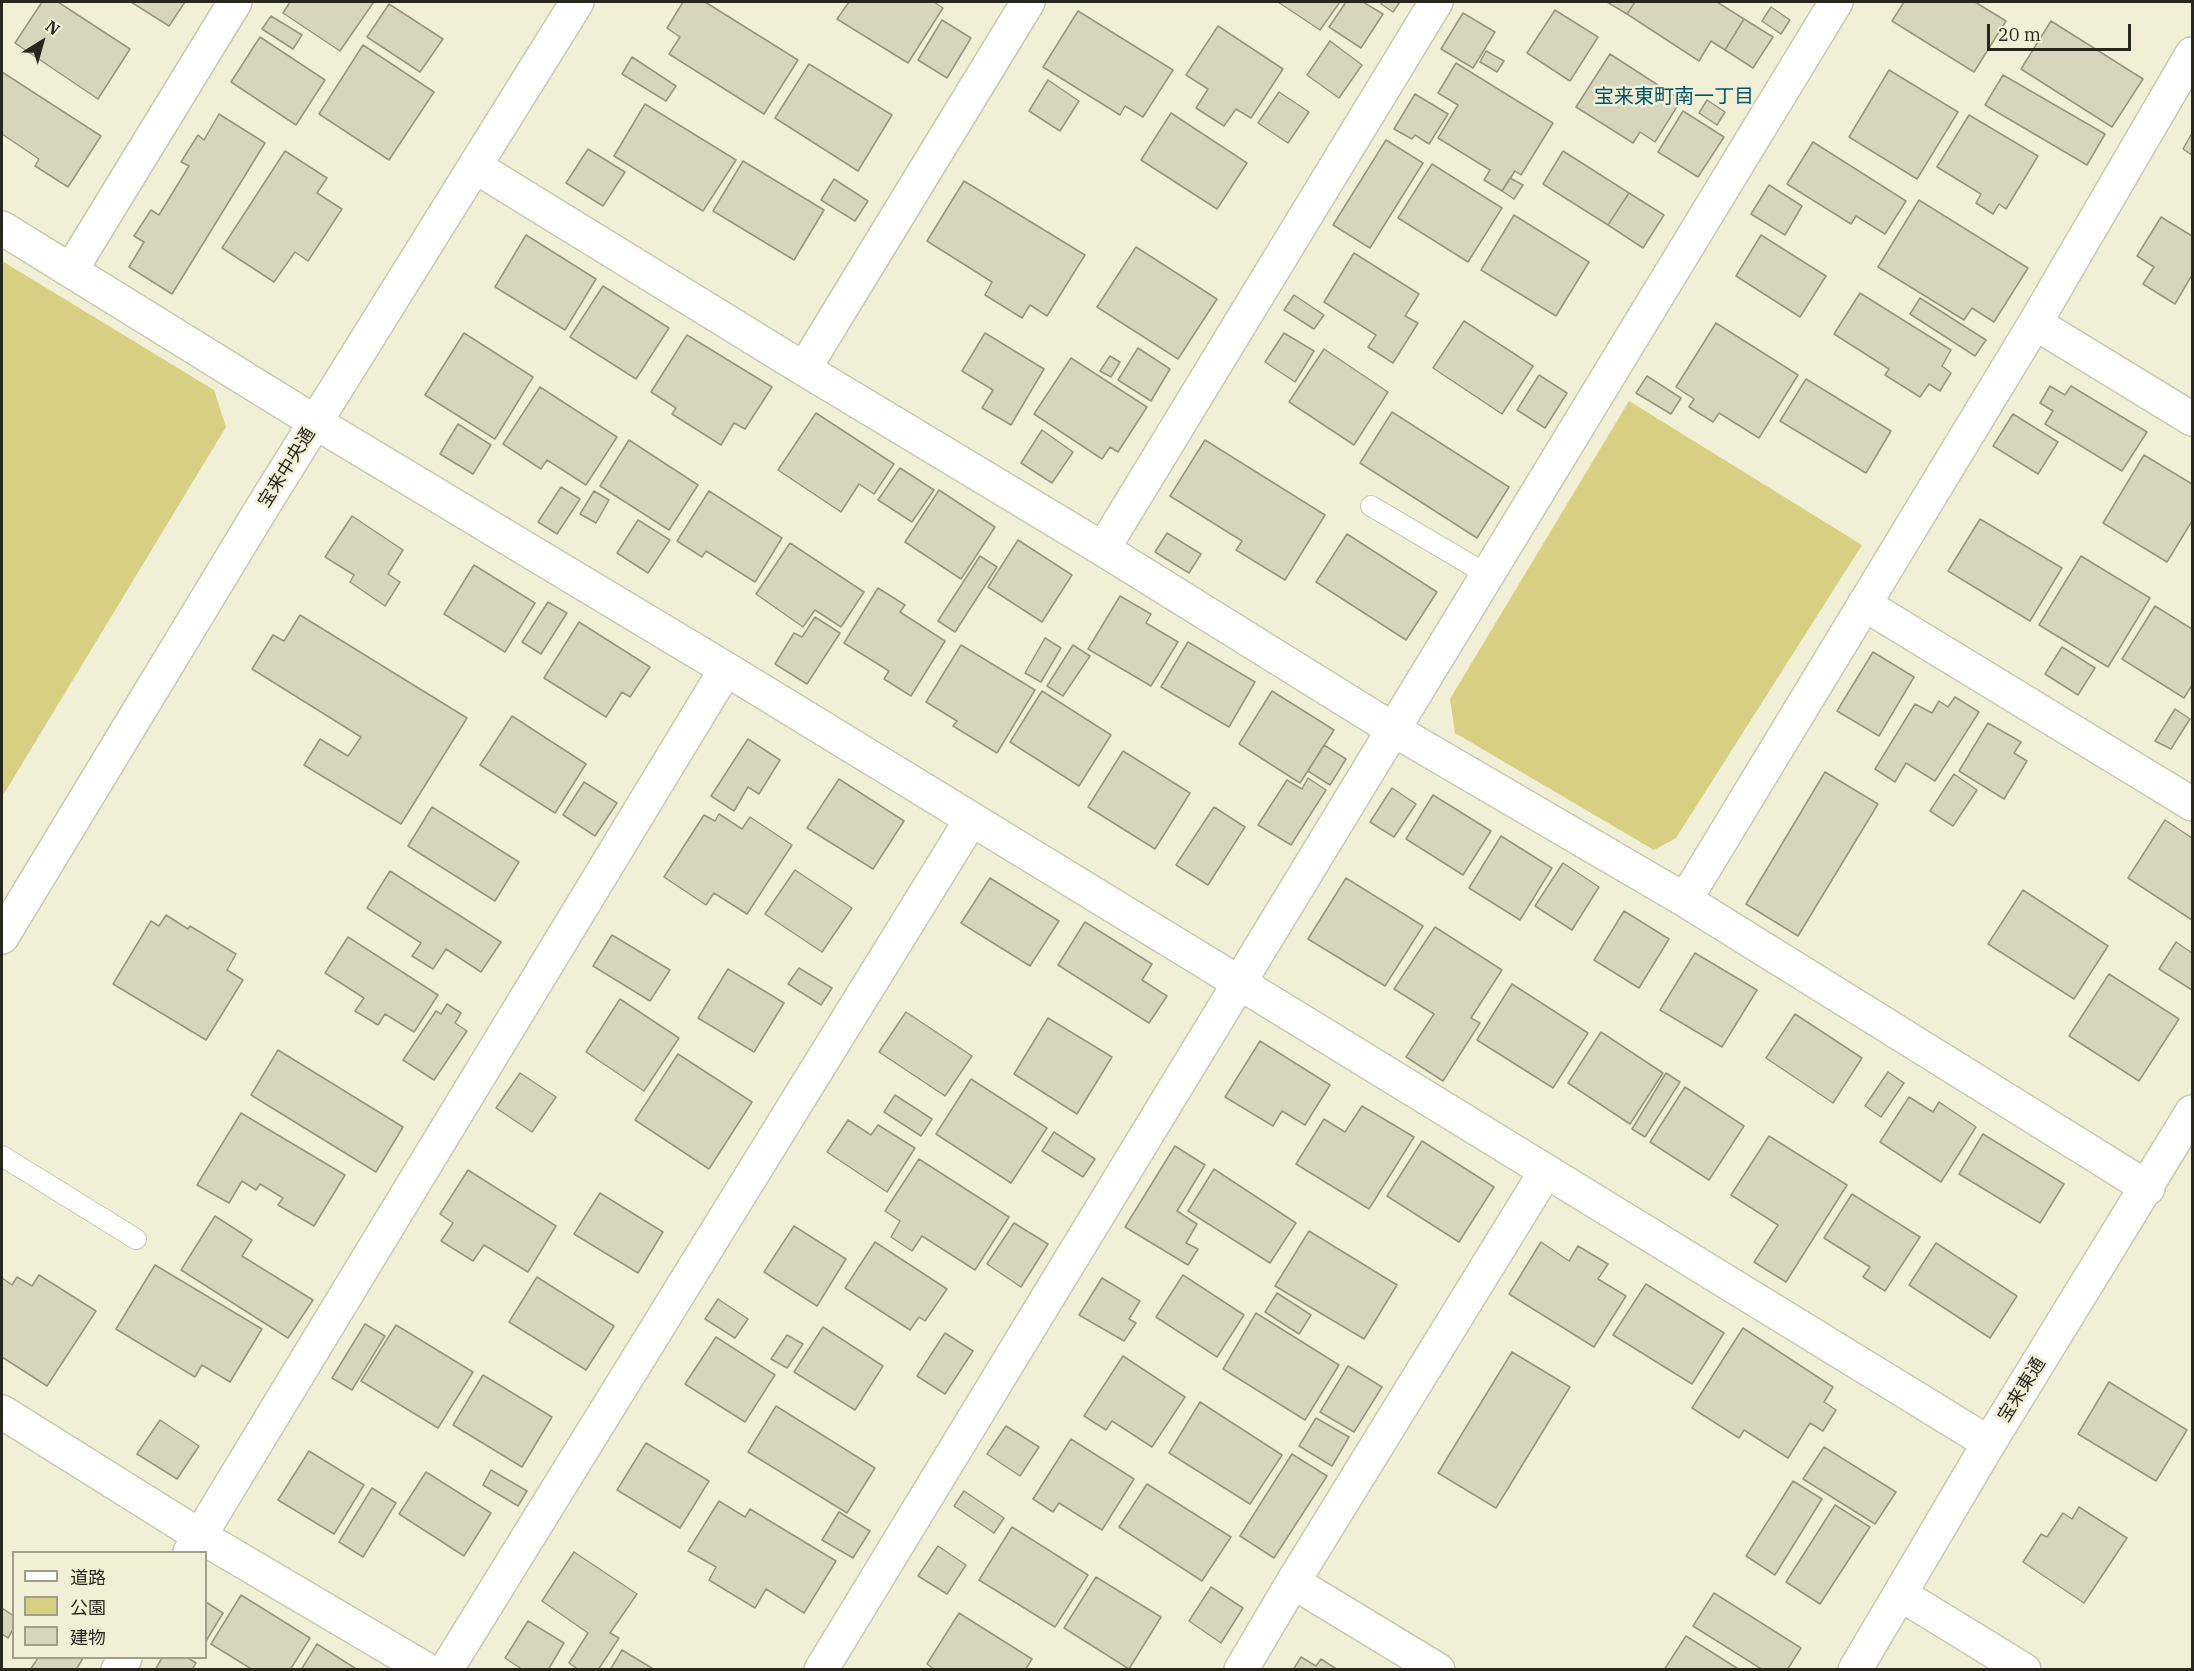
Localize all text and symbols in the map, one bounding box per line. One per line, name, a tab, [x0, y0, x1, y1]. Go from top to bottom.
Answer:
north arrow	[12, 12, 72, 72]
scale bar	[1990, 12, 2134, 50]
text: N	[42, 16, 64, 39]
text: 20 m	[1998, 23, 2041, 46]
district label: 宝来東町南一丁目	[1594, 85, 1754, 109]
street label: 宝来中央通	[254, 424, 320, 512]
street label: 宝来東通	[1994, 1354, 2050, 1426]
legend	[12, 1551, 207, 1659]
text: 道路	[70, 1566, 106, 1589]
text: 公園	[70, 1596, 106, 1619]
text: 建物	[70, 1626, 106, 1649]

